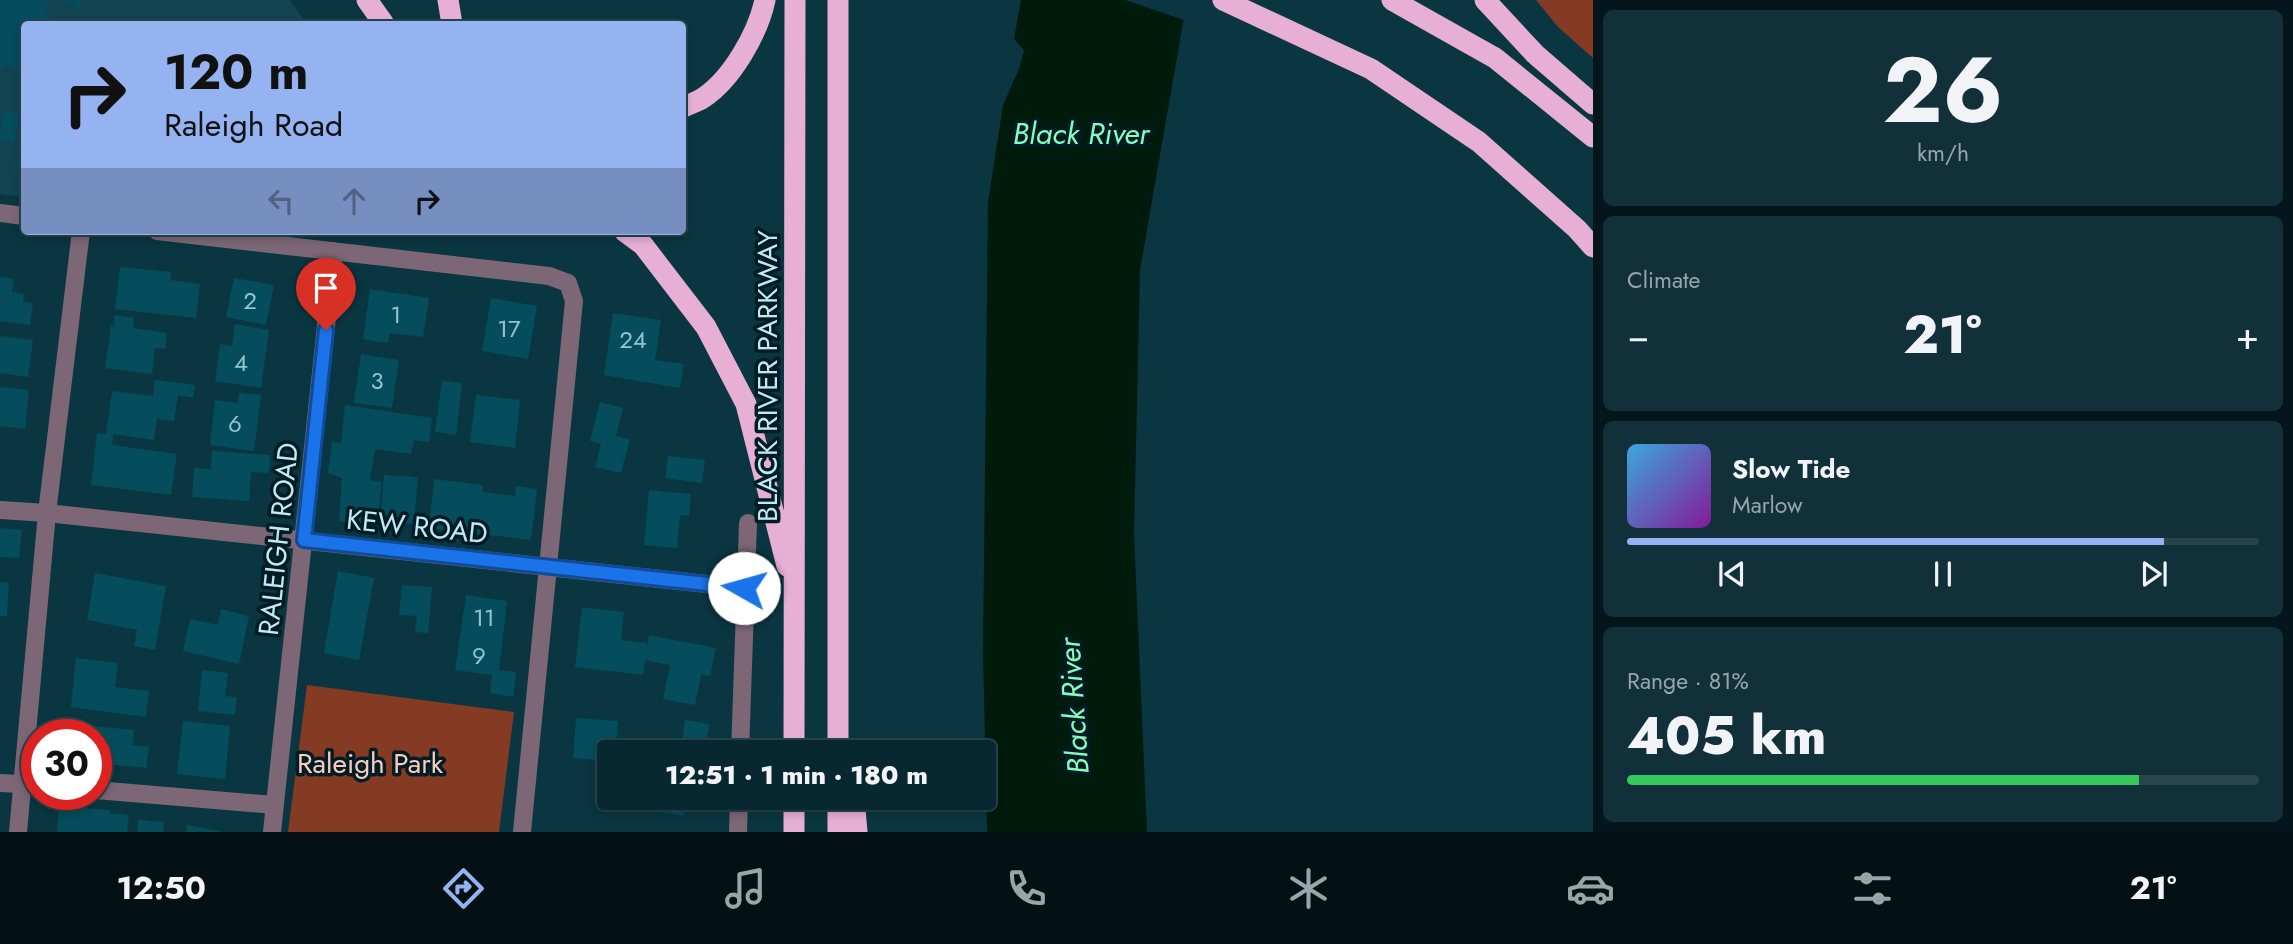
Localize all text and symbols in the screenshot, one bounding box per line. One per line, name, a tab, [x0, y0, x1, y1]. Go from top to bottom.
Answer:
text: 26	[1883, 25, 2003, 156]
text: 120 m	[164, 37, 308, 107]
icon: right	[49, 49, 140, 140]
text: Raleigh Road	[164, 102, 343, 148]
water label: Black River	[1013, 112, 1151, 155]
text: km/h	[1917, 136, 1969, 170]
icon: left	[262, 182, 300, 220]
icon: ahead	[335, 182, 373, 220]
icon: right	[408, 182, 446, 220]
street label: BLACK RIVER PARKWAY	[747, 230, 788, 522]
pin	[296, 258, 356, 330]
text: Climate	[1627, 263, 1700, 297]
icon: arrive	[307, 269, 345, 307]
house number: 2	[243, 283, 257, 318]
house number: 1	[391, 297, 401, 332]
text: 21°	[1903, 297, 1982, 373]
text: −	[1627, 308, 1649, 363]
text: +	[2236, 308, 2259, 363]
house number: 17	[497, 311, 521, 346]
house number: 24	[619, 322, 647, 357]
house number: 4	[234, 345, 248, 380]
house number: 3	[370, 363, 384, 398]
house number: 6	[228, 406, 242, 441]
street label: RALEIGH ROAD	[248, 441, 309, 637]
text: Slow Tide	[1732, 450, 1851, 488]
text: Marlow	[1732, 488, 1803, 522]
street label: KEW ROAD	[344, 499, 490, 554]
position arrow	[707, 551, 781, 625]
icon: previous	[1713, 555, 1751, 593]
icon: pause	[1924, 555, 1962, 593]
icon: next	[2135, 555, 2173, 593]
house number: 11	[473, 600, 495, 635]
water label: Black River	[1047, 634, 1100, 776]
house number: 9	[472, 638, 486, 673]
text: Range · 81%	[1627, 664, 1749, 698]
text: 405 km	[1627, 698, 1826, 774]
speed limit sign: 30	[21, 719, 112, 810]
park label: Raleigh Park	[297, 743, 444, 784]
text: 12:51 · 1 min · 180 m	[665, 756, 928, 794]
icon: directions	[439, 864, 488, 913]
icon: music	[721, 864, 770, 913]
icon: phone	[1002, 864, 1051, 913]
icon: climate	[1284, 864, 1333, 913]
icon: car	[1566, 864, 1615, 913]
icon: filters	[1848, 864, 1897, 913]
text: 12:50	[116, 865, 206, 911]
text: 21°	[2130, 865, 2177, 911]

